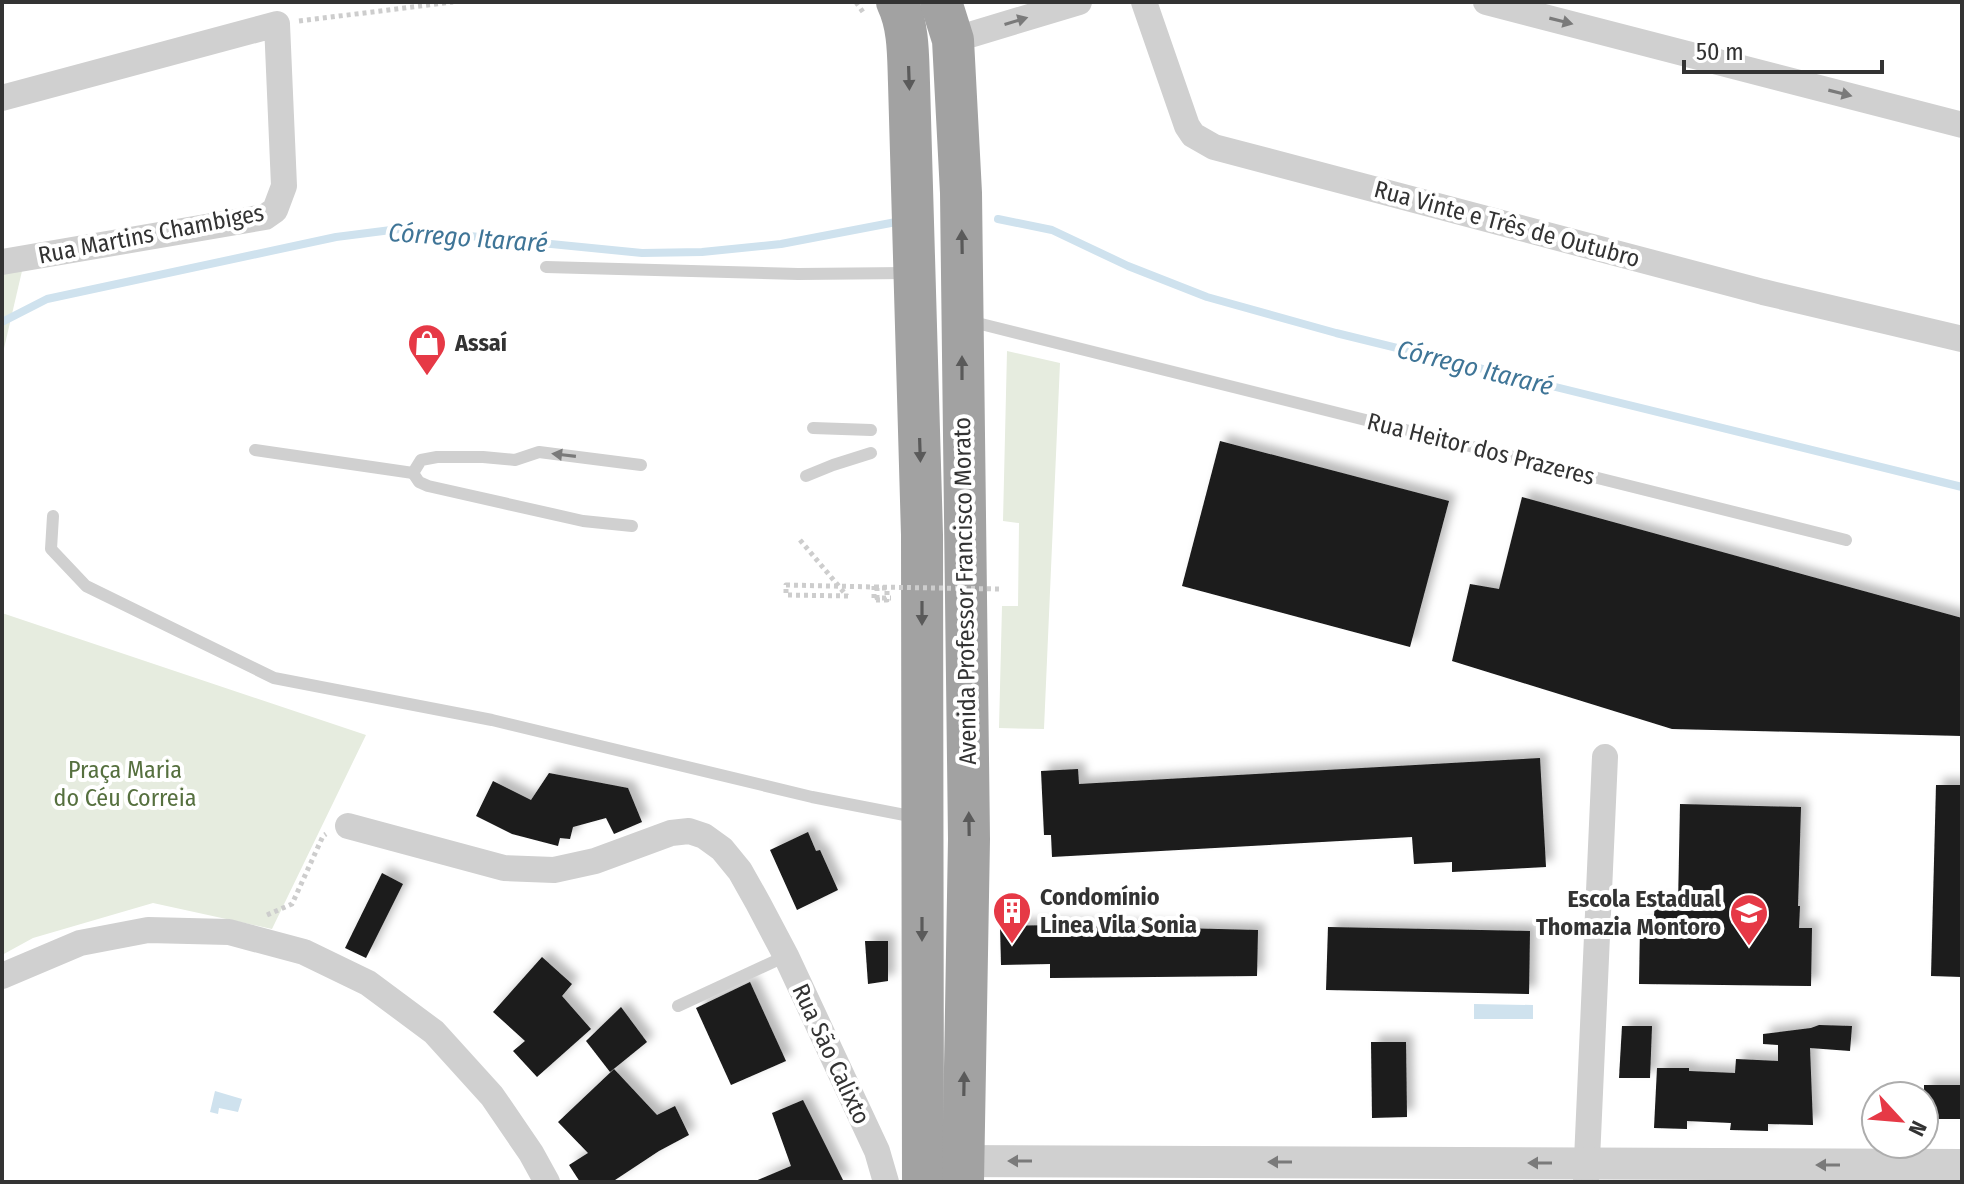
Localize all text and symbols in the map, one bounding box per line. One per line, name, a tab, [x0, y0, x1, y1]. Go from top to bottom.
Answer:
one-way arrow	[1004, 14, 1028, 27]
one-way arrow	[1549, 16, 1574, 28]
scale bar	[1684, 24, 1882, 74]
text: 50 m	[1696, 38, 1744, 66]
one-way arrow	[903, 66, 916, 91]
one-way arrow	[1828, 87, 1853, 99]
street label: Rua Vinte e Três de Outubro	[1371, 175, 1643, 273]
street label: Rua Martins Chambiges	[36, 198, 266, 270]
water label: Córrego Itararé	[387, 217, 549, 259]
one-way arrow	[955, 229, 968, 254]
shop icon: Assaí	[406, 322, 448, 377]
place label: Assaí	[454, 329, 508, 357]
water label: Córrego Itararé	[1394, 334, 1556, 402]
one-way arrow	[956, 355, 969, 380]
street label: Rua Heitor dos Prazeres	[1364, 407, 1598, 491]
street label: Avenida Professor Francisco Morato	[948, 417, 982, 765]
one-way arrow	[913, 438, 926, 463]
one-way arrow	[551, 449, 576, 462]
one-way arrow	[916, 601, 928, 626]
park label: Praça Maria do Céu Correia	[54, 756, 196, 812]
one-way arrow	[963, 811, 975, 836]
place label: Condomínio Linea Vila Sonia	[1040, 883, 1197, 939]
place label: Escola Estadual Thomazia Montoro	[1536, 885, 1721, 941]
building icon: Condomínio Linea Vila Sonia	[991, 890, 1033, 945]
school or university icon: Escola Estadual Thomazia Montoro	[1728, 892, 1770, 947]
one-way arrow	[916, 917, 928, 942]
street label: Rua São Calixto	[786, 979, 876, 1129]
one-way arrow	[957, 1071, 970, 1096]
north arrow	[1860, 1080, 1940, 1160]
text: N	[1903, 1117, 1933, 1140]
one-way arrow	[1007, 1155, 1032, 1167]
one-way arrow	[1267, 1156, 1292, 1168]
one-way arrow	[1527, 1156, 1552, 1169]
one-way arrow	[1815, 1158, 1840, 1171]

